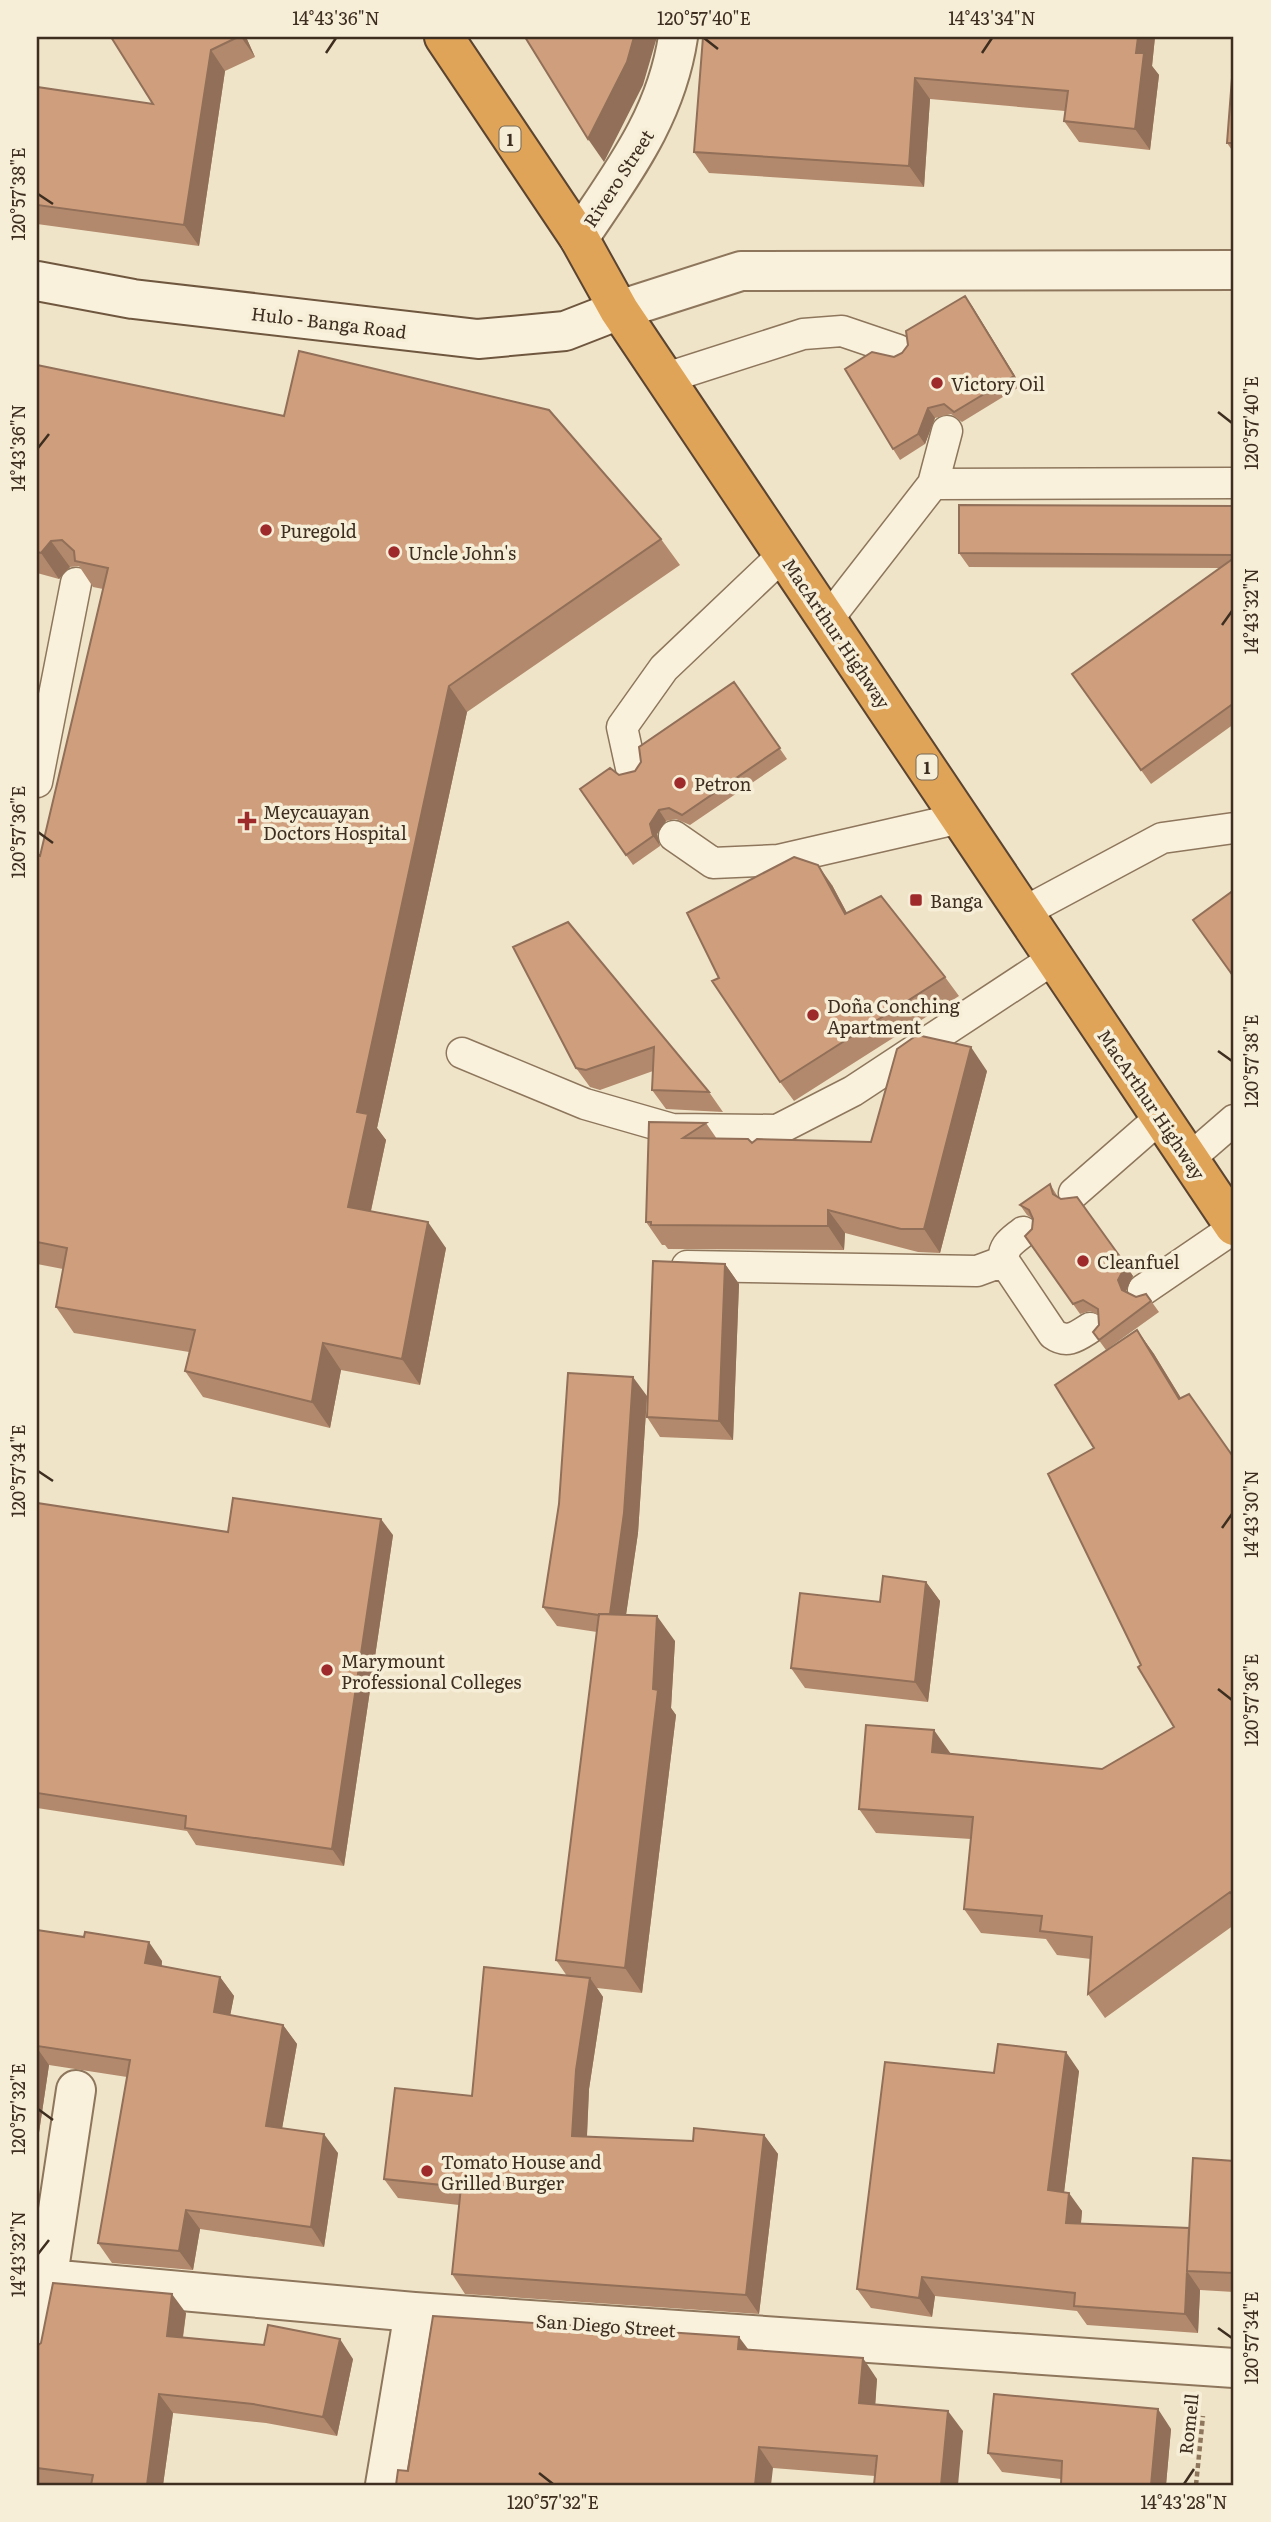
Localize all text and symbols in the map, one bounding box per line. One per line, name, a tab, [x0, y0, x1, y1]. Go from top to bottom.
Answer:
text: 14°43'36"N	[292, 4, 380, 31]
text: 120°57'40"E	[657, 4, 751, 31]
text: 14°43'34"N	[948, 4, 1036, 31]
street label: Rivero Street	[576, 123, 660, 232]
road number: 1	[500, 127, 520, 152]
text: 120°57'38"E	[4, 147, 31, 241]
street label: Hulo - Banga Road	[250, 299, 408, 345]
place label: Victory Oil	[951, 370, 1045, 397]
marker: Victory Oil	[929, 375, 945, 391]
text: 120°57'40"E	[1237, 376, 1264, 470]
text: 14°43'36"N	[4, 404, 31, 492]
place label: Puregold	[280, 517, 357, 544]
marker: Puregold	[258, 522, 274, 538]
place label: Uncle John's	[408, 539, 516, 566]
marker: Uncle John's	[386, 544, 402, 560]
street label: MacArthur Highway	[776, 552, 898, 714]
text: 14°43'32"N	[1237, 568, 1264, 654]
road number: 1	[916, 754, 937, 780]
place label: Petron	[694, 770, 752, 797]
marker: Petron	[672, 775, 688, 791]
text: 120°57'36"E	[4, 785, 31, 879]
place label: Meycauayan Doctors Hospital	[263, 798, 407, 846]
marker: Meycauayan Doctors Hospital	[237, 811, 257, 831]
place label: Banga	[930, 887, 983, 914]
marker: Banga	[908, 892, 924, 908]
place label: Doña Conching Apartment	[827, 992, 961, 1040]
marker: Doña Conching Apartment	[805, 1007, 821, 1023]
text: 120°57'38"E	[1237, 1014, 1264, 1108]
street label: MacArthur Highway	[1091, 1023, 1213, 1185]
place label: Cleanfuel	[1097, 1248, 1180, 1275]
marker: Cleanfuel	[1075, 1253, 1091, 1269]
text: 120°57'34"E	[4, 1424, 31, 1518]
text: 14°43'30"N	[1237, 1470, 1264, 1558]
place label: Marymount Professional Colleges	[341, 1647, 521, 1695]
text: 120°57'36"E	[1237, 1653, 1264, 1747]
marker: Marymount Professional Colleges	[319, 1662, 335, 1678]
text: 120°57'32"E	[4, 2063, 31, 2155]
place label: Tomato House and Grilled Burger	[441, 2148, 602, 2196]
marker: Tomato House and Grilled Burger	[419, 2163, 435, 2179]
text: 14°43'32"N	[4, 2211, 31, 2297]
text: 120°57'34"E	[1237, 2291, 1264, 2385]
street label: San Diego Street	[535, 2307, 678, 2343]
street label: Romell	[1171, 2392, 1205, 2456]
text: 120°57'32"E	[507, 2488, 599, 2515]
text: 14°43'28"N	[1140, 2488, 1228, 2515]

